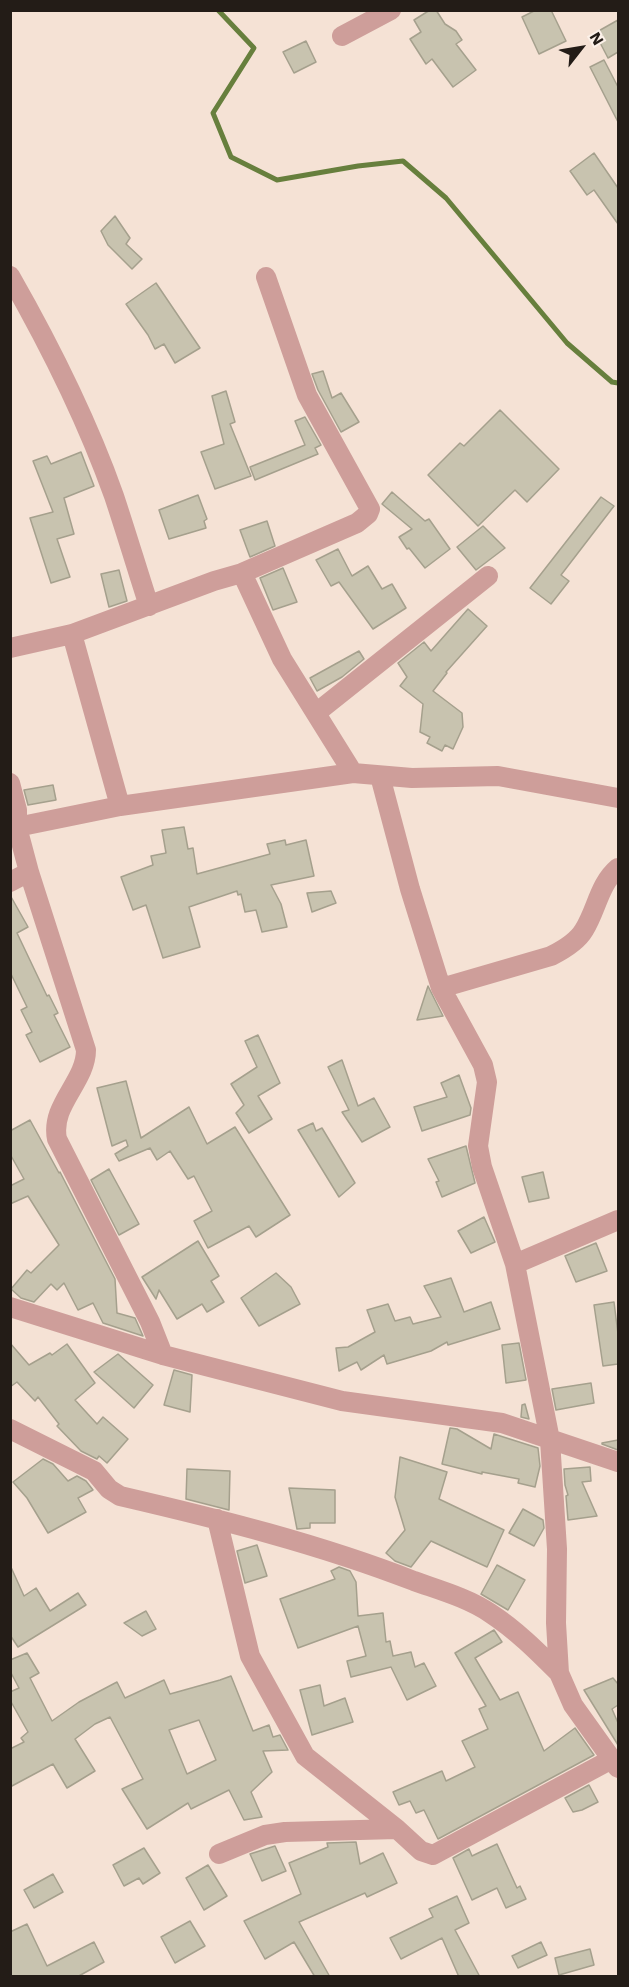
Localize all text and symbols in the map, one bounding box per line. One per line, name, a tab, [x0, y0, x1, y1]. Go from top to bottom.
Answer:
north arrow	[551, 18, 611, 78]
text: N	[586, 28, 608, 48]

